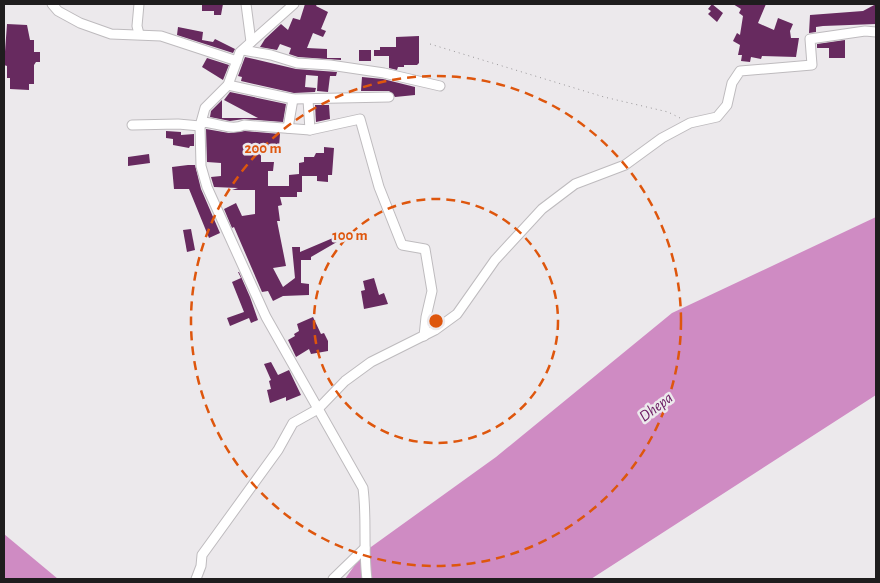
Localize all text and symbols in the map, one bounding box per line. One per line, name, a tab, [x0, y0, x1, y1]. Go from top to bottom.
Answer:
text: 200 m	[244, 141, 282, 156]
text: 100 m	[332, 228, 368, 243]
centre of rings	[427, 312, 445, 330]
water label: Dhepa	[636, 389, 676, 425]

